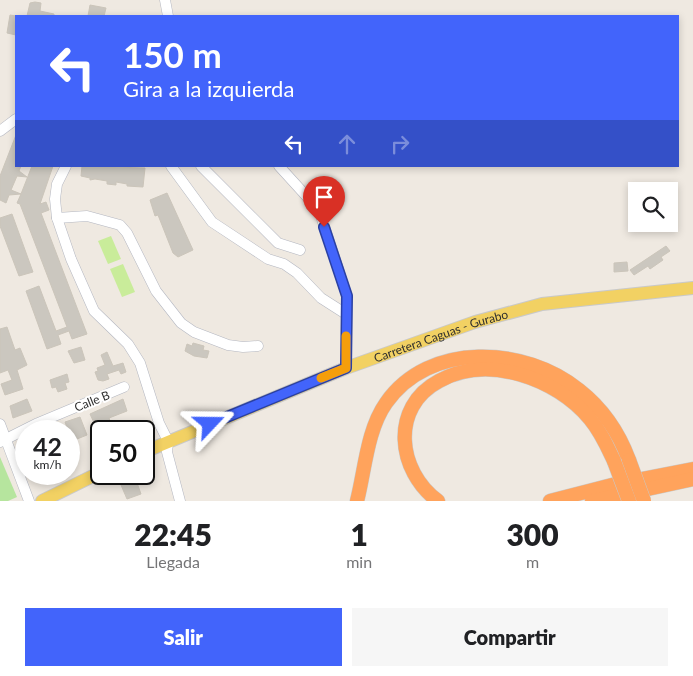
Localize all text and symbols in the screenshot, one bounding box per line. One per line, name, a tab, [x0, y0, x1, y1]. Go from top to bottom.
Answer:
text: 150 m	[123, 33, 222, 75]
icon: left	[40, 35, 105, 100]
text: Gira a la izquierda	[123, 75, 294, 102]
icon: left	[280, 130, 308, 158]
icon: ahead	[333, 130, 361, 158]
icon: right	[386, 130, 414, 158]
pin	[303, 176, 345, 227]
map controls	[628, 182, 678, 232]
button: search	[628, 182, 678, 232]
icon: arrive	[310, 183, 338, 211]
street label: Carretera Caguas - Gurabo	[372, 306, 510, 365]
street label: Calle B	[72, 387, 112, 415]
position arrow	[183, 397, 235, 449]
speed limit sign: 50	[90, 420, 155, 485]
text: 42	[33, 431, 62, 461]
text: km/h	[33, 457, 62, 472]
text: 22:45	[134, 516, 212, 552]
text: 1	[350, 516, 368, 552]
text: 300	[506, 516, 559, 552]
text: Llegada	[146, 552, 200, 571]
text: min	[346, 552, 372, 571]
text: m	[526, 552, 539, 571]
button: Salir	[25, 608, 342, 666]
button: Compartir	[352, 608, 668, 666]

